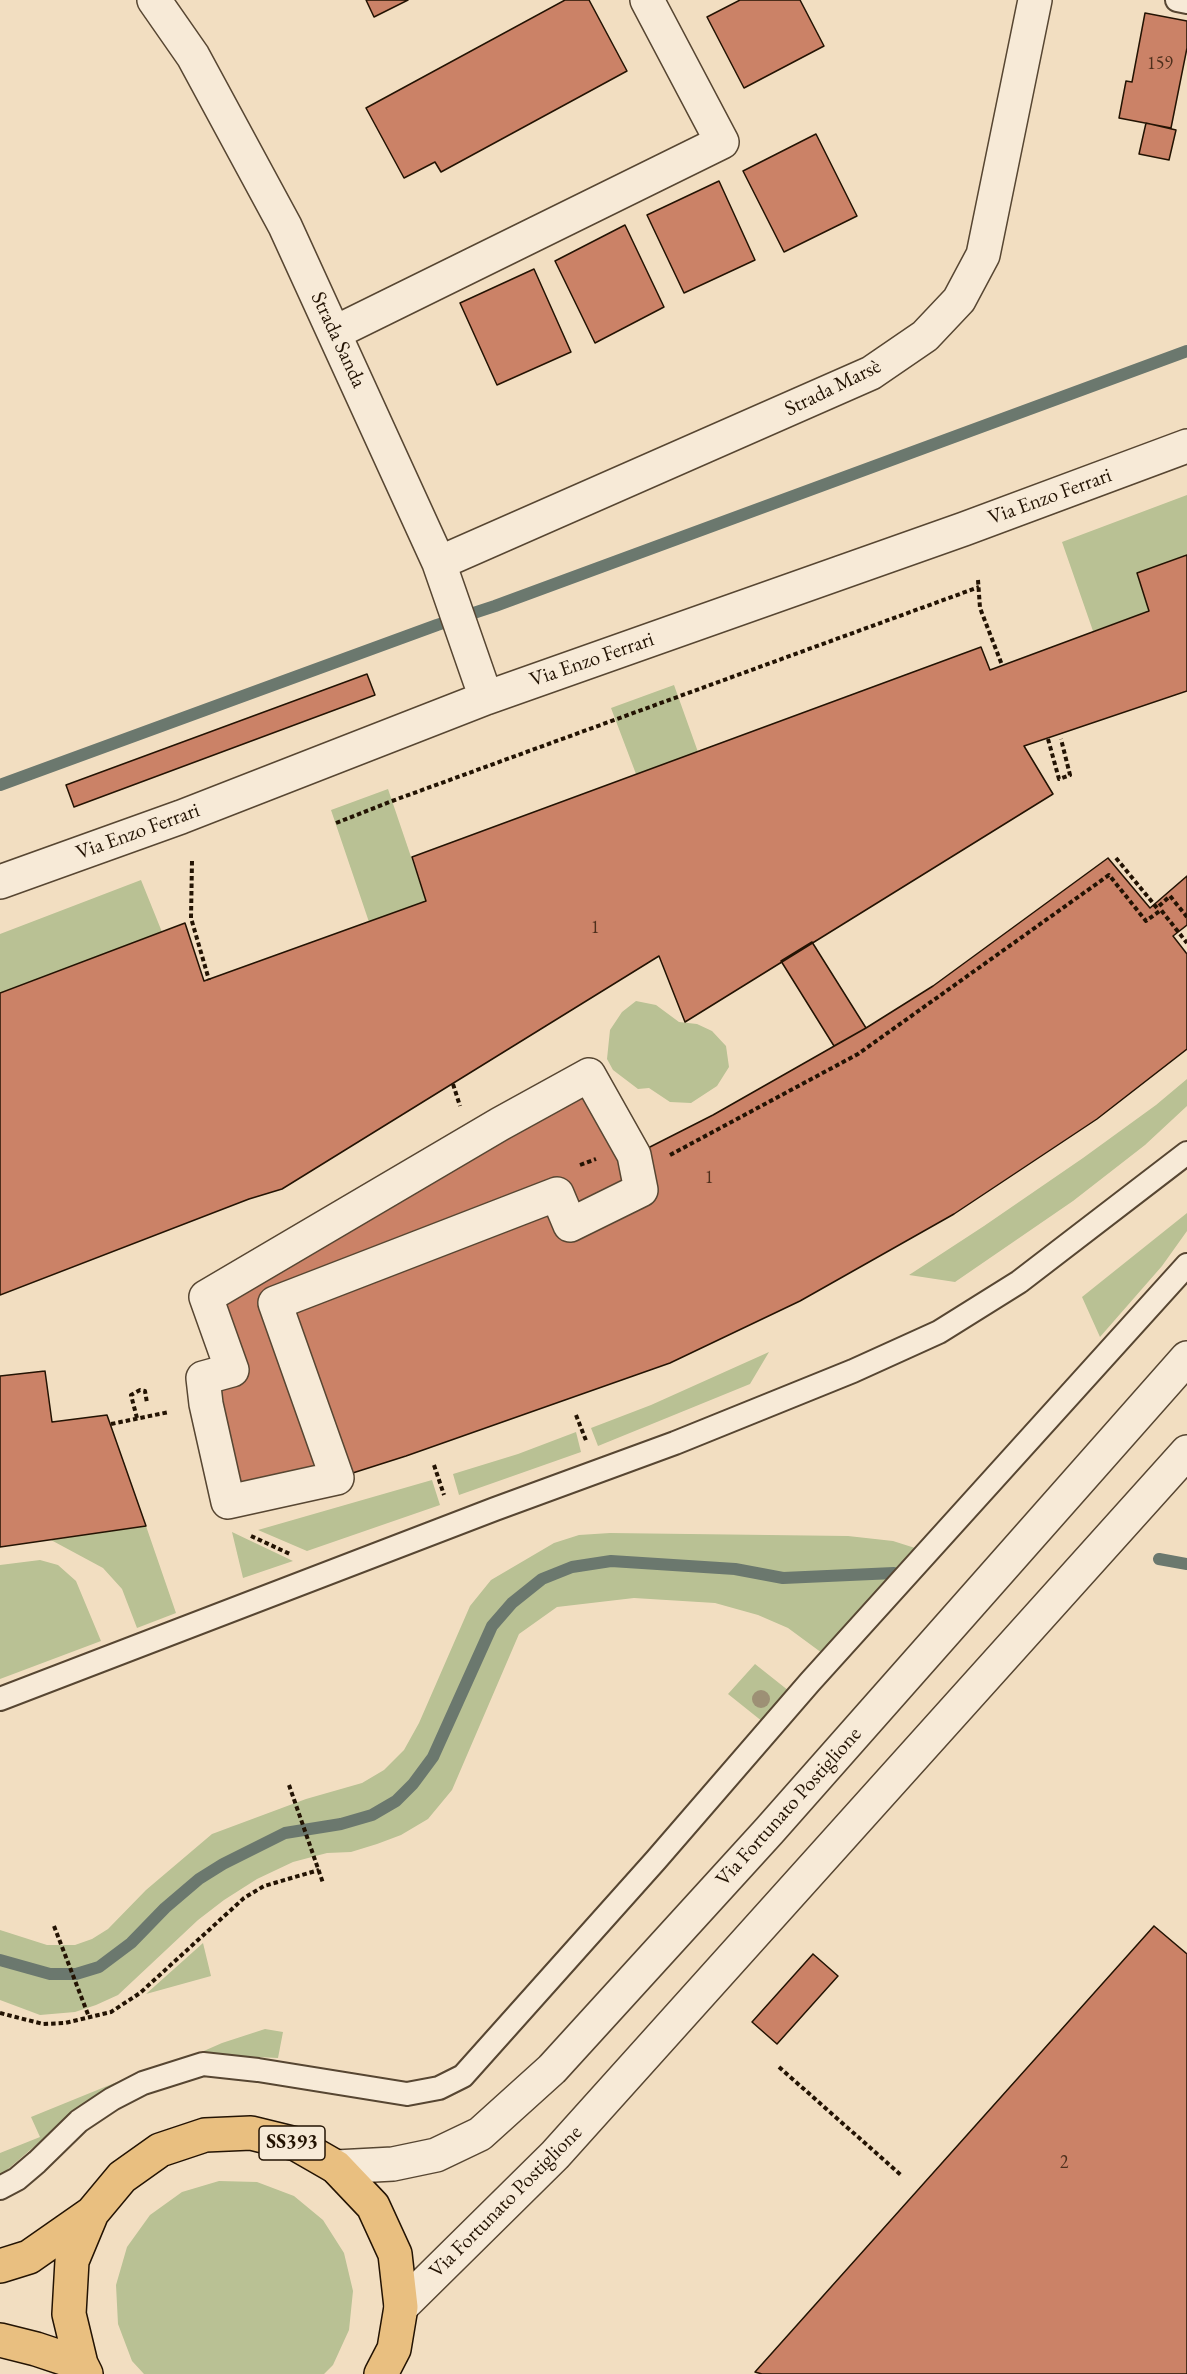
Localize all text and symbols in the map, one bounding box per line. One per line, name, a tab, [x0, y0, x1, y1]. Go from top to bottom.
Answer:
house number: 159	[1147, 53, 1173, 75]
street label: Strada Sanda	[305, 288, 371, 392]
street label: Strada Marsè	[781, 354, 885, 422]
street label: Via Enzo Ferrari	[985, 463, 1115, 531]
street label: Via Enzo Ferrari	[527, 627, 657, 693]
street label: Via Enzo Ferrari	[73, 798, 203, 866]
house number: 1	[591, 917, 599, 939]
house number: 1	[705, 1167, 713, 1189]
street label: Via Fortunato Postiglione	[711, 1722, 867, 1892]
street label: Via Fortunato Postiglione	[424, 2120, 588, 2284]
road number: SS393	[259, 2126, 325, 2160]
house number: 2	[1060, 2152, 1068, 2174]

